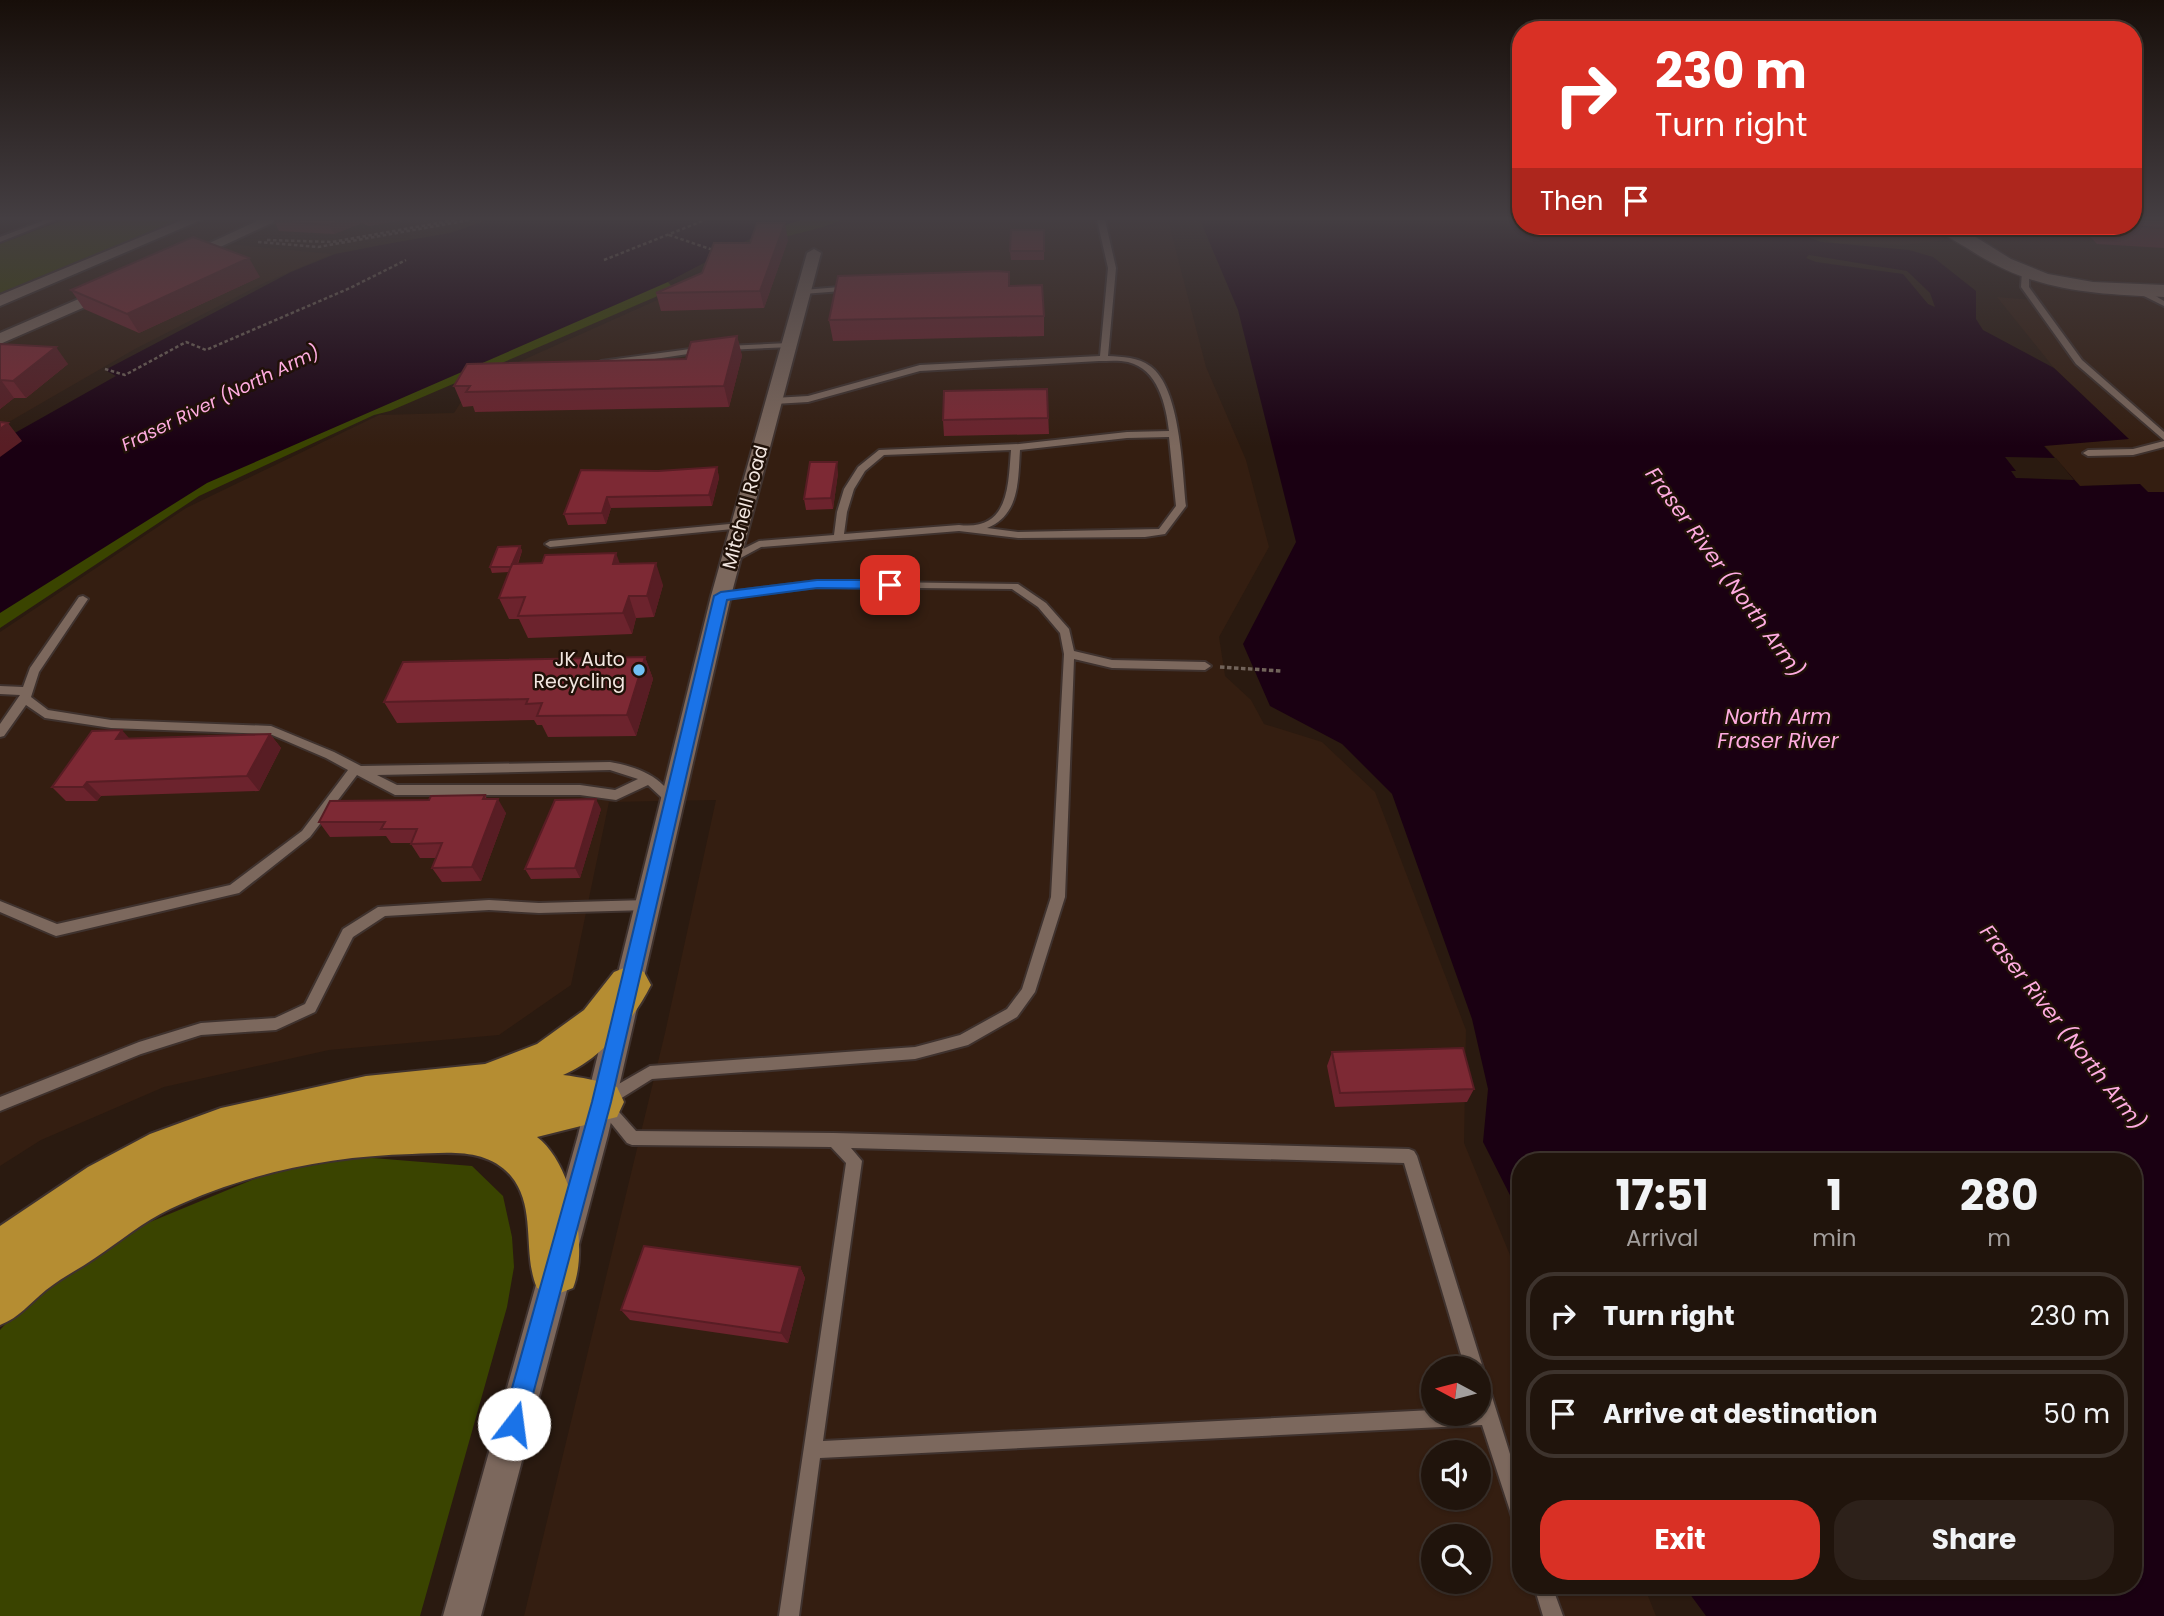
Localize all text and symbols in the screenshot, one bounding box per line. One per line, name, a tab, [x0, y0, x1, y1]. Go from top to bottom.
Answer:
text: 230 m	[1655, 37, 1807, 105]
icon: right	[1540, 49, 1631, 140]
text: Turn right	[1655, 102, 1807, 147]
icon: arrive	[1617, 182, 1655, 220]
text: Then	[1540, 183, 1603, 219]
water label: Fraser River (North Arm)	[117, 339, 323, 457]
street label: Mitchell Road	[715, 442, 775, 572]
water label: Fraser River (North Arm)	[1639, 461, 1811, 683]
pin	[860, 555, 920, 615]
icon: arrive	[871, 566, 909, 604]
place label: JK Auto Recycling	[534, 646, 625, 695]
marker: JK Auto Recycling	[631, 662, 647, 678]
water label: North Arm Fraser River	[1717, 702, 1840, 755]
water label: Fraser River (North Arm)	[1974, 918, 2152, 1136]
text: 17:51	[1616, 1166, 1709, 1225]
text: 1	[1826, 1166, 1842, 1225]
text: 280	[1960, 1166, 2038, 1225]
text: Arrival	[1626, 1222, 1698, 1254]
text: min	[1812, 1222, 1856, 1254]
text: m	[1987, 1222, 2011, 1254]
icon: right	[1544, 1297, 1582, 1335]
text: Turn right	[1603, 1298, 1735, 1334]
text: 230 m	[2030, 1298, 2110, 1334]
north arrow	[1421, 1356, 1491, 1426]
map controls	[1421, 1356, 1491, 1594]
position arrow	[477, 1387, 551, 1461]
icon: arrive	[1544, 1395, 1582, 1433]
text: Arrive at destination	[1603, 1396, 1878, 1432]
text: 50 m	[2044, 1396, 2110, 1432]
button: sound	[1421, 1440, 1491, 1510]
button: Exit	[1540, 1500, 1820, 1580]
button: Share	[1834, 1500, 2114, 1580]
button: search	[1421, 1524, 1491, 1594]

